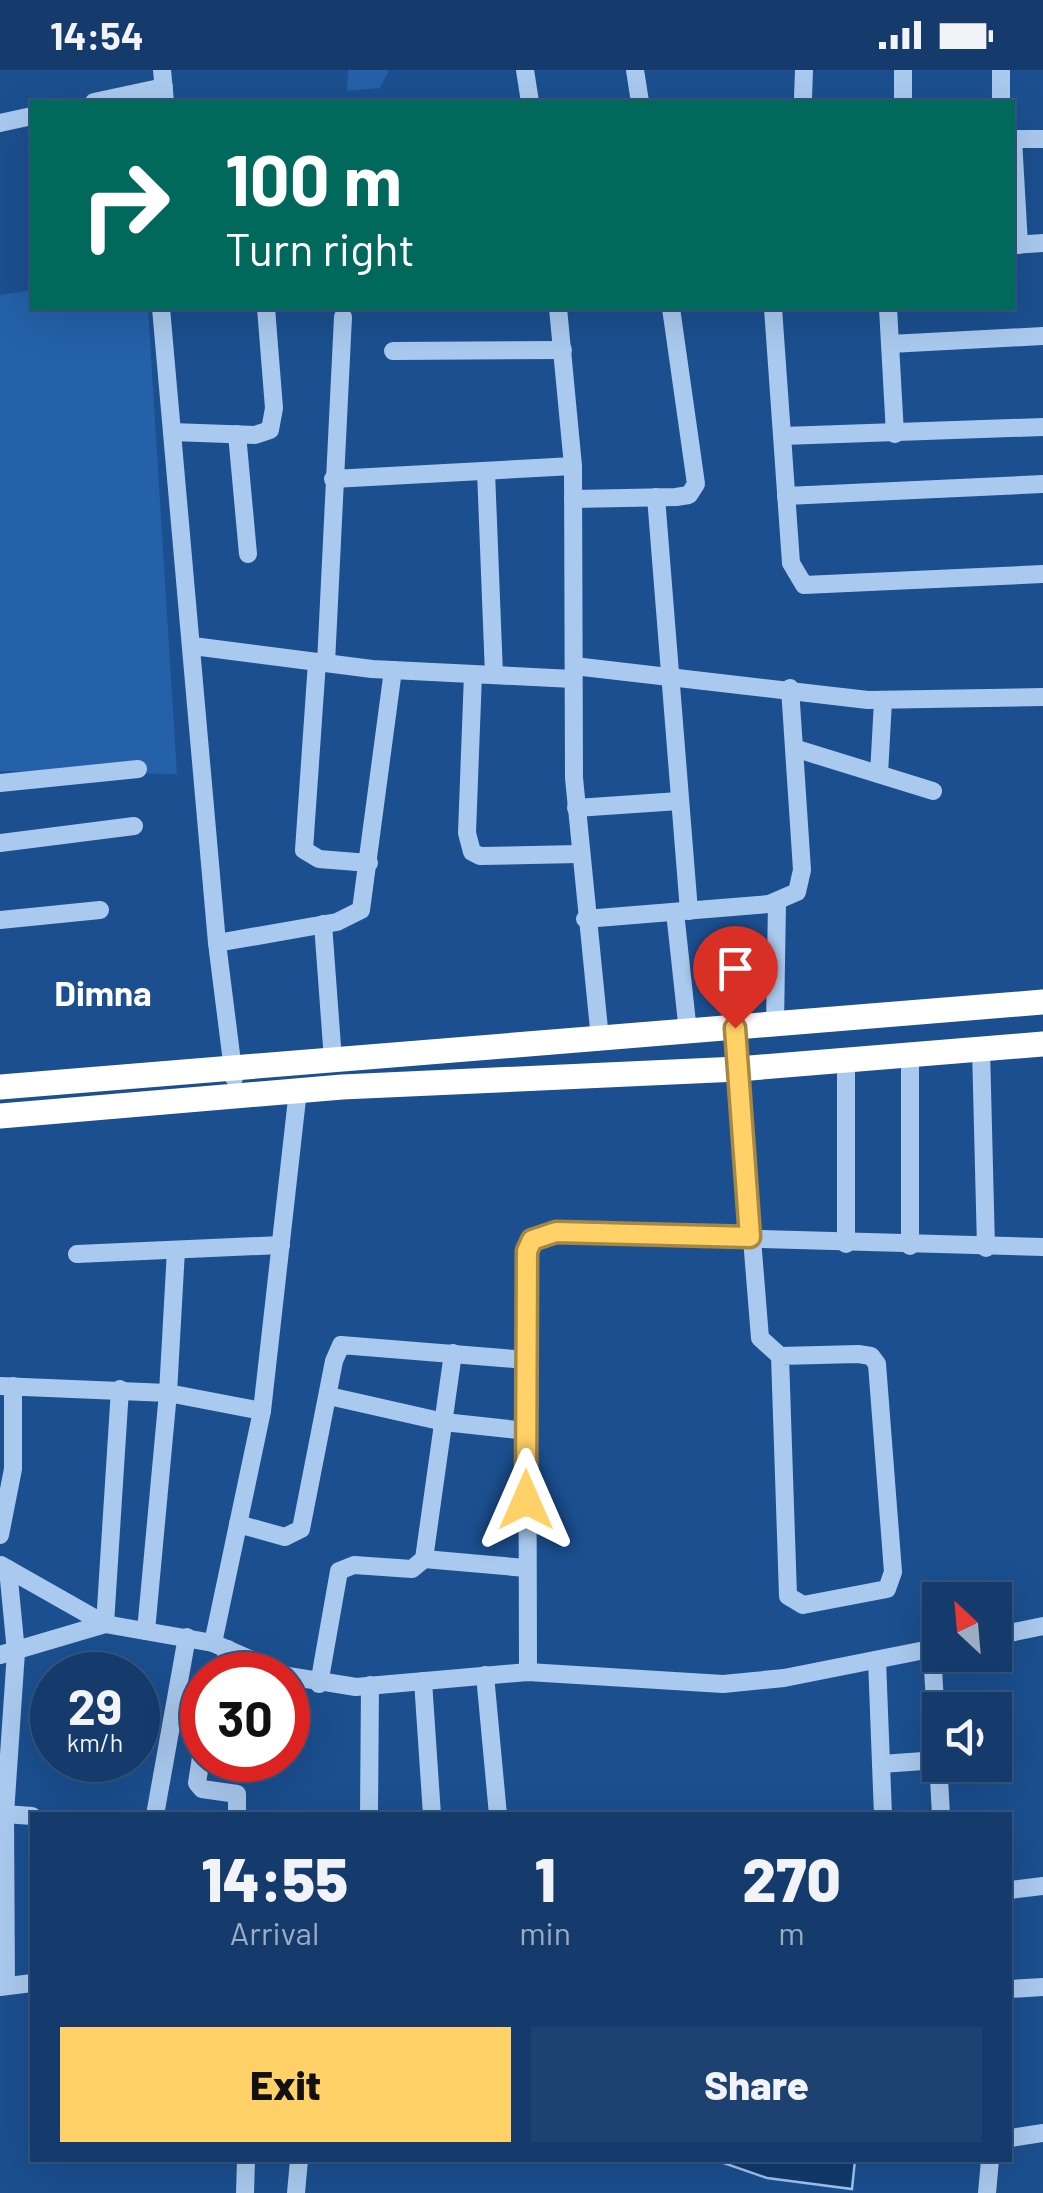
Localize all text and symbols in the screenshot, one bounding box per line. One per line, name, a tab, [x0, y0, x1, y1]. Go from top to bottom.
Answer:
text: 14:54	[50, 12, 144, 58]
text: 100 m	[225, 136, 402, 220]
icon: right	[60, 140, 190, 270]
text: Turn right	[225, 221, 415, 275]
pin	[693, 926, 778, 1029]
icon: arrive	[708, 941, 763, 996]
district label: Dimna	[54, 971, 152, 1013]
position arrow	[474, 1448, 578, 1552]
north arrow	[922, 1582, 1012, 1672]
map controls	[922, 1582, 1012, 1782]
speed limit sign: 30	[180, 1652, 310, 1782]
text: 29	[68, 1675, 122, 1735]
button: sound	[922, 1692, 1012, 1782]
text: km/h	[67, 1727, 123, 1757]
text: 14:55	[201, 1842, 348, 1914]
text: 1	[534, 1842, 556, 1914]
text: 270	[742, 1842, 841, 1914]
text: Arrival	[230, 1913, 319, 1951]
text: min	[519, 1913, 571, 1951]
text: m	[778, 1913, 805, 1951]
button: Exit	[60, 2027, 511, 2142]
button: Share	[531, 2027, 982, 2142]

